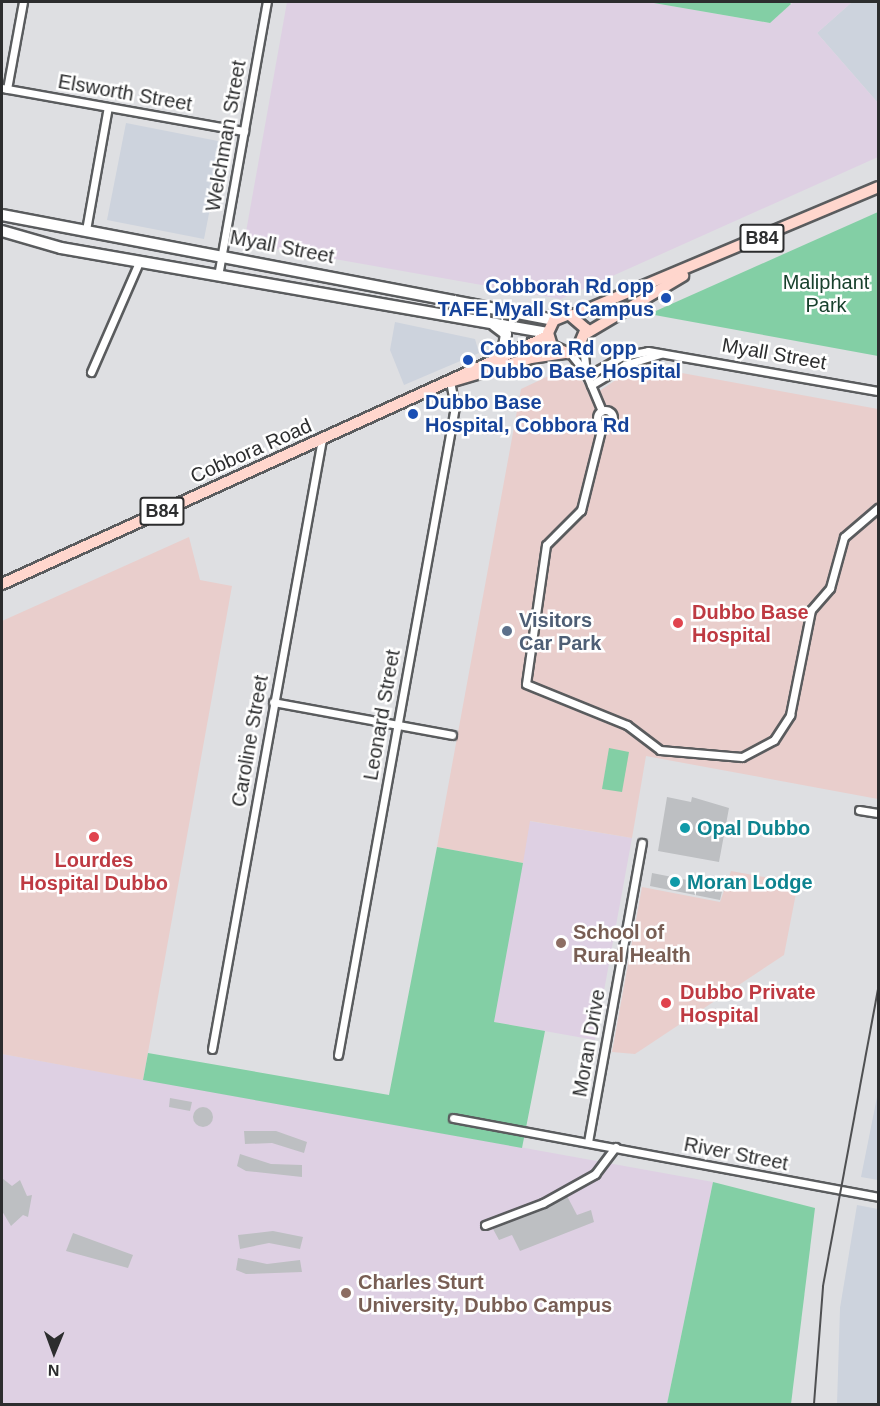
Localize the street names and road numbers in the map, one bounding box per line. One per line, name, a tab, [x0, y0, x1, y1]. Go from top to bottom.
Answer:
street label: Welchman Street	[201, 59, 251, 213]
street label: Elsworth Street	[56, 69, 194, 117]
road number: B84	[738, 223, 786, 253]
street label: Myall Street	[228, 225, 336, 269]
street label: Myall Street	[720, 333, 828, 375]
street label: Cobbora Road	[187, 414, 315, 488]
road number: B84	[138, 496, 186, 526]
street label: Leonard Street	[359, 648, 405, 782]
street label: Caroline Street	[227, 673, 273, 809]
street label: Moran Drive	[568, 987, 610, 1099]
street label: River Street	[682, 1132, 790, 1176]

